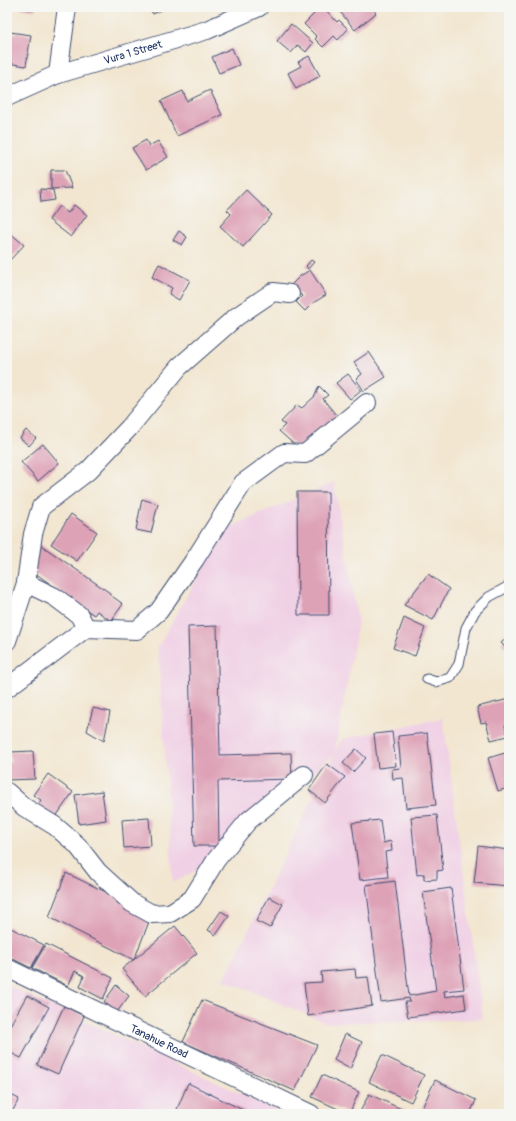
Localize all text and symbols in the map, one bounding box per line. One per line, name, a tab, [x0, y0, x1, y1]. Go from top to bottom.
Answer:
street label: Vura 1 Street	[102, 37, 164, 67]
street label: Tanahue Road	[128, 1022, 190, 1061]

